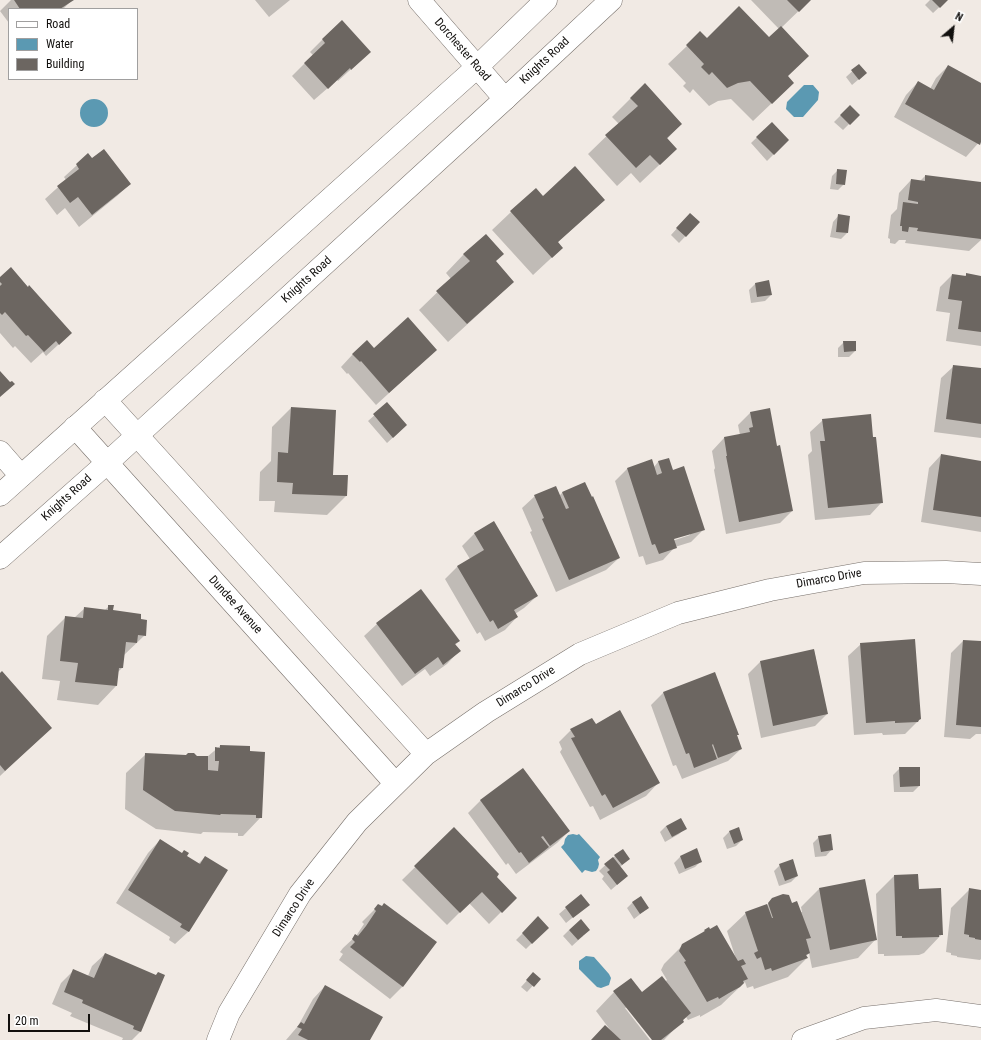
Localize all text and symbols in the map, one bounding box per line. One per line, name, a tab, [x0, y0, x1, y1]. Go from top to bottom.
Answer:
legend	[8, 8, 138, 80]
north arrow	[933, 8, 973, 48]
text: N	[953, 10, 965, 24]
street label: Dorchester Road	[431, 16, 493, 84]
text: Road	[46, 17, 70, 31]
street label: Knights Road	[517, 34, 573, 88]
text: Water	[46, 37, 74, 51]
text: Building	[46, 57, 84, 71]
street label: Knights Road	[279, 254, 335, 306]
street label: Knights Road	[39, 472, 95, 524]
street label: Dimarco Drive	[795, 566, 863, 592]
street label: Dundee Avenue	[205, 573, 265, 637]
street label: Dimarco Drive	[494, 663, 558, 711]
street label: Dimarco Drive	[270, 876, 318, 940]
scale bar	[10, 1006, 92, 1032]
text: 20 m	[15, 1014, 39, 1028]

